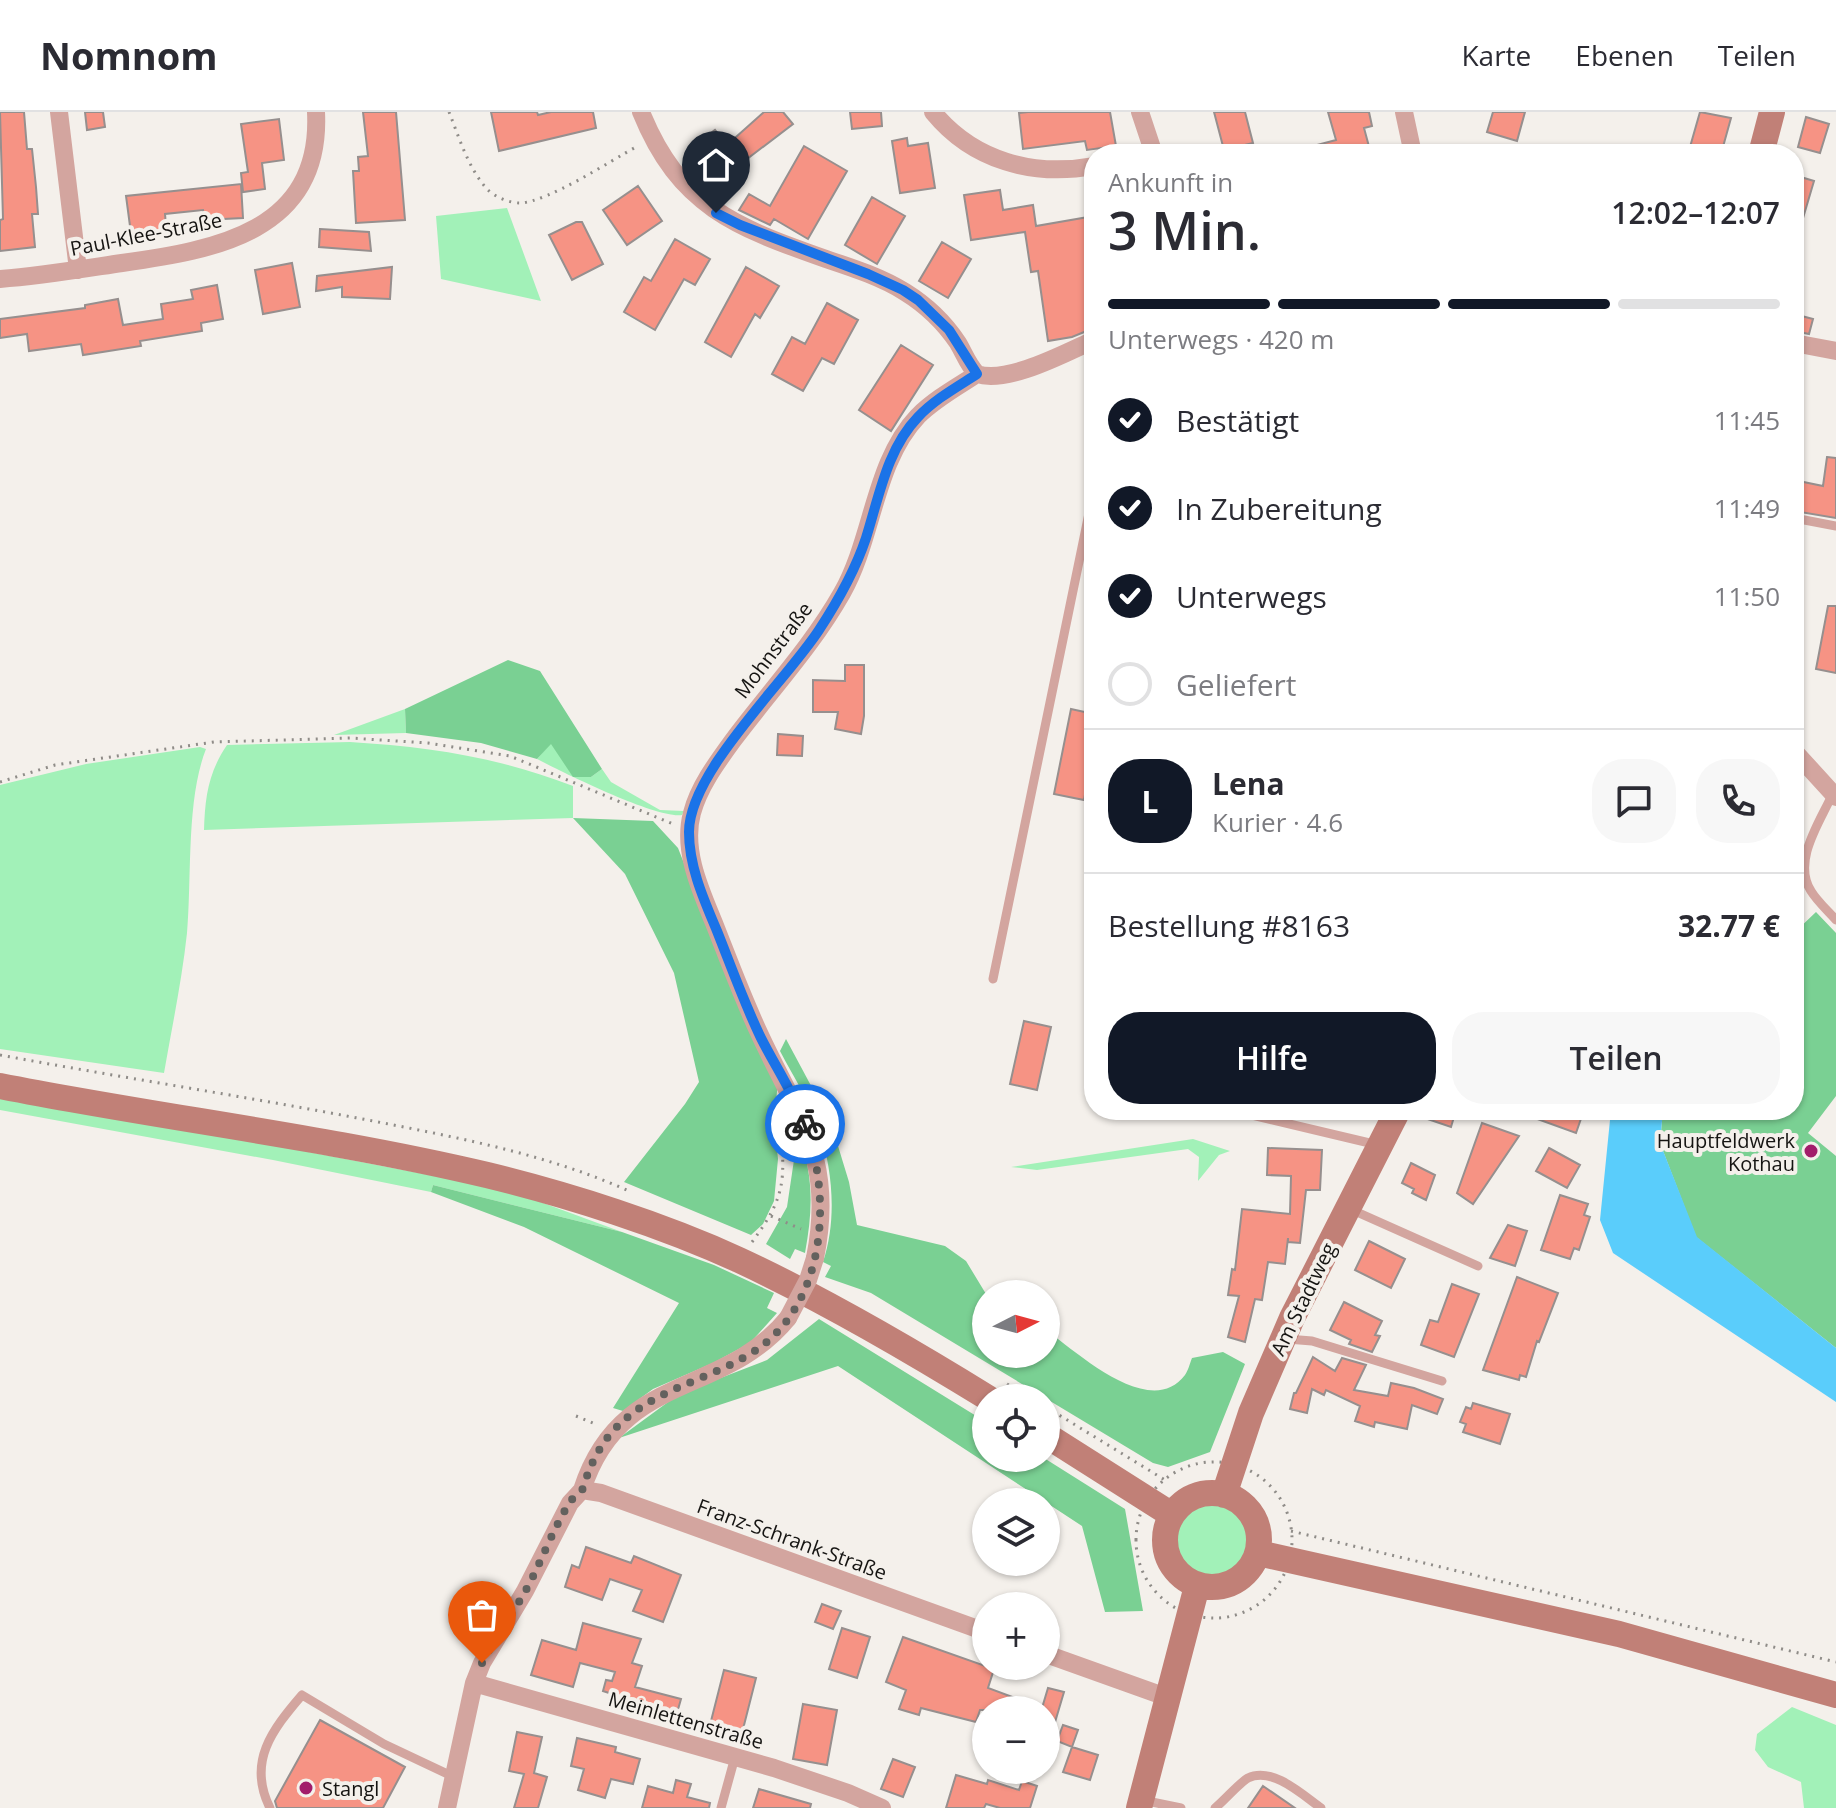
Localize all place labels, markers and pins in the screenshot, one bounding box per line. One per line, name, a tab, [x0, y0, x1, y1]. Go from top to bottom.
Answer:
pin	[682, 131, 750, 213]
place label: Hauptfeldwerk Kothau	[1657, 1127, 1795, 1177]
marker: Hauptfeldwerk Kothau	[1802, 1142, 1820, 1160]
pin	[448, 1581, 516, 1663]
place label: Stangl	[322, 1775, 379, 1802]
marker: Stangl	[297, 1779, 315, 1797]

